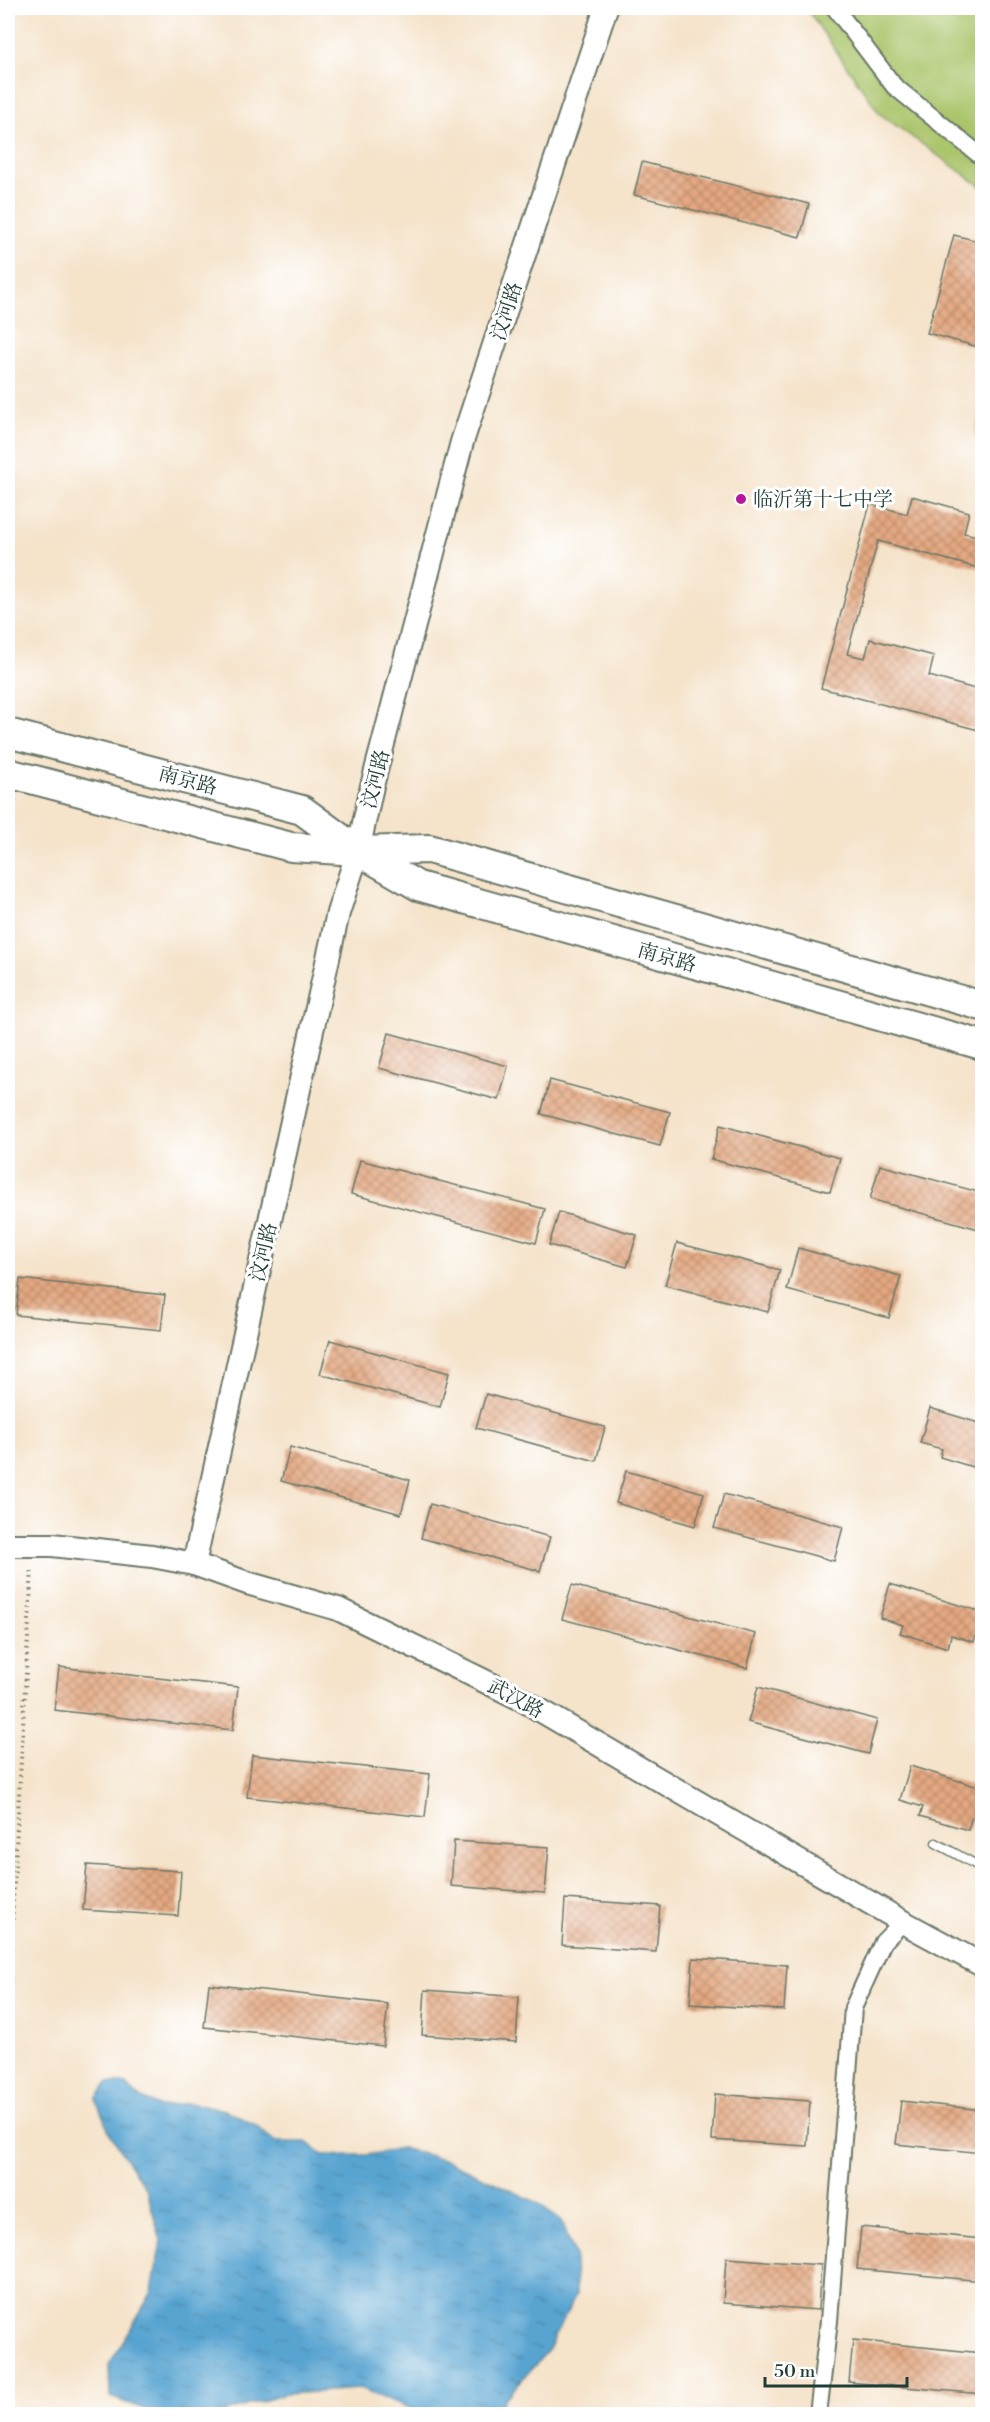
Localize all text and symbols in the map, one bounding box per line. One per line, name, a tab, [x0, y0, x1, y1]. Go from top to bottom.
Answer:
street label: 汶河路	[486, 279, 529, 344]
place label: 临沂第十七中学	[753, 488, 893, 513]
marker: 临沂第十七中学	[734, 492, 748, 506]
street label: 汶河路	[357, 747, 396, 811]
street label: 南京路	[155, 762, 220, 801]
street label: 南京路	[634, 938, 699, 979]
street label: 汶河路	[246, 1220, 283, 1284]
street label: 武汉路	[483, 1674, 548, 1724]
scale bar	[765, 2350, 908, 2388]
text: 50 m	[774, 2360, 816, 2383]

